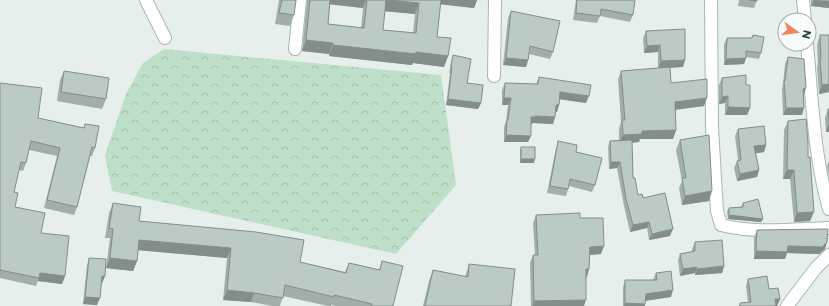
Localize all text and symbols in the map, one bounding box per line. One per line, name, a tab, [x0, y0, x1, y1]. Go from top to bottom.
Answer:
north arrow	[777, 12, 817, 52]
text: N	[799, 28, 815, 40]

